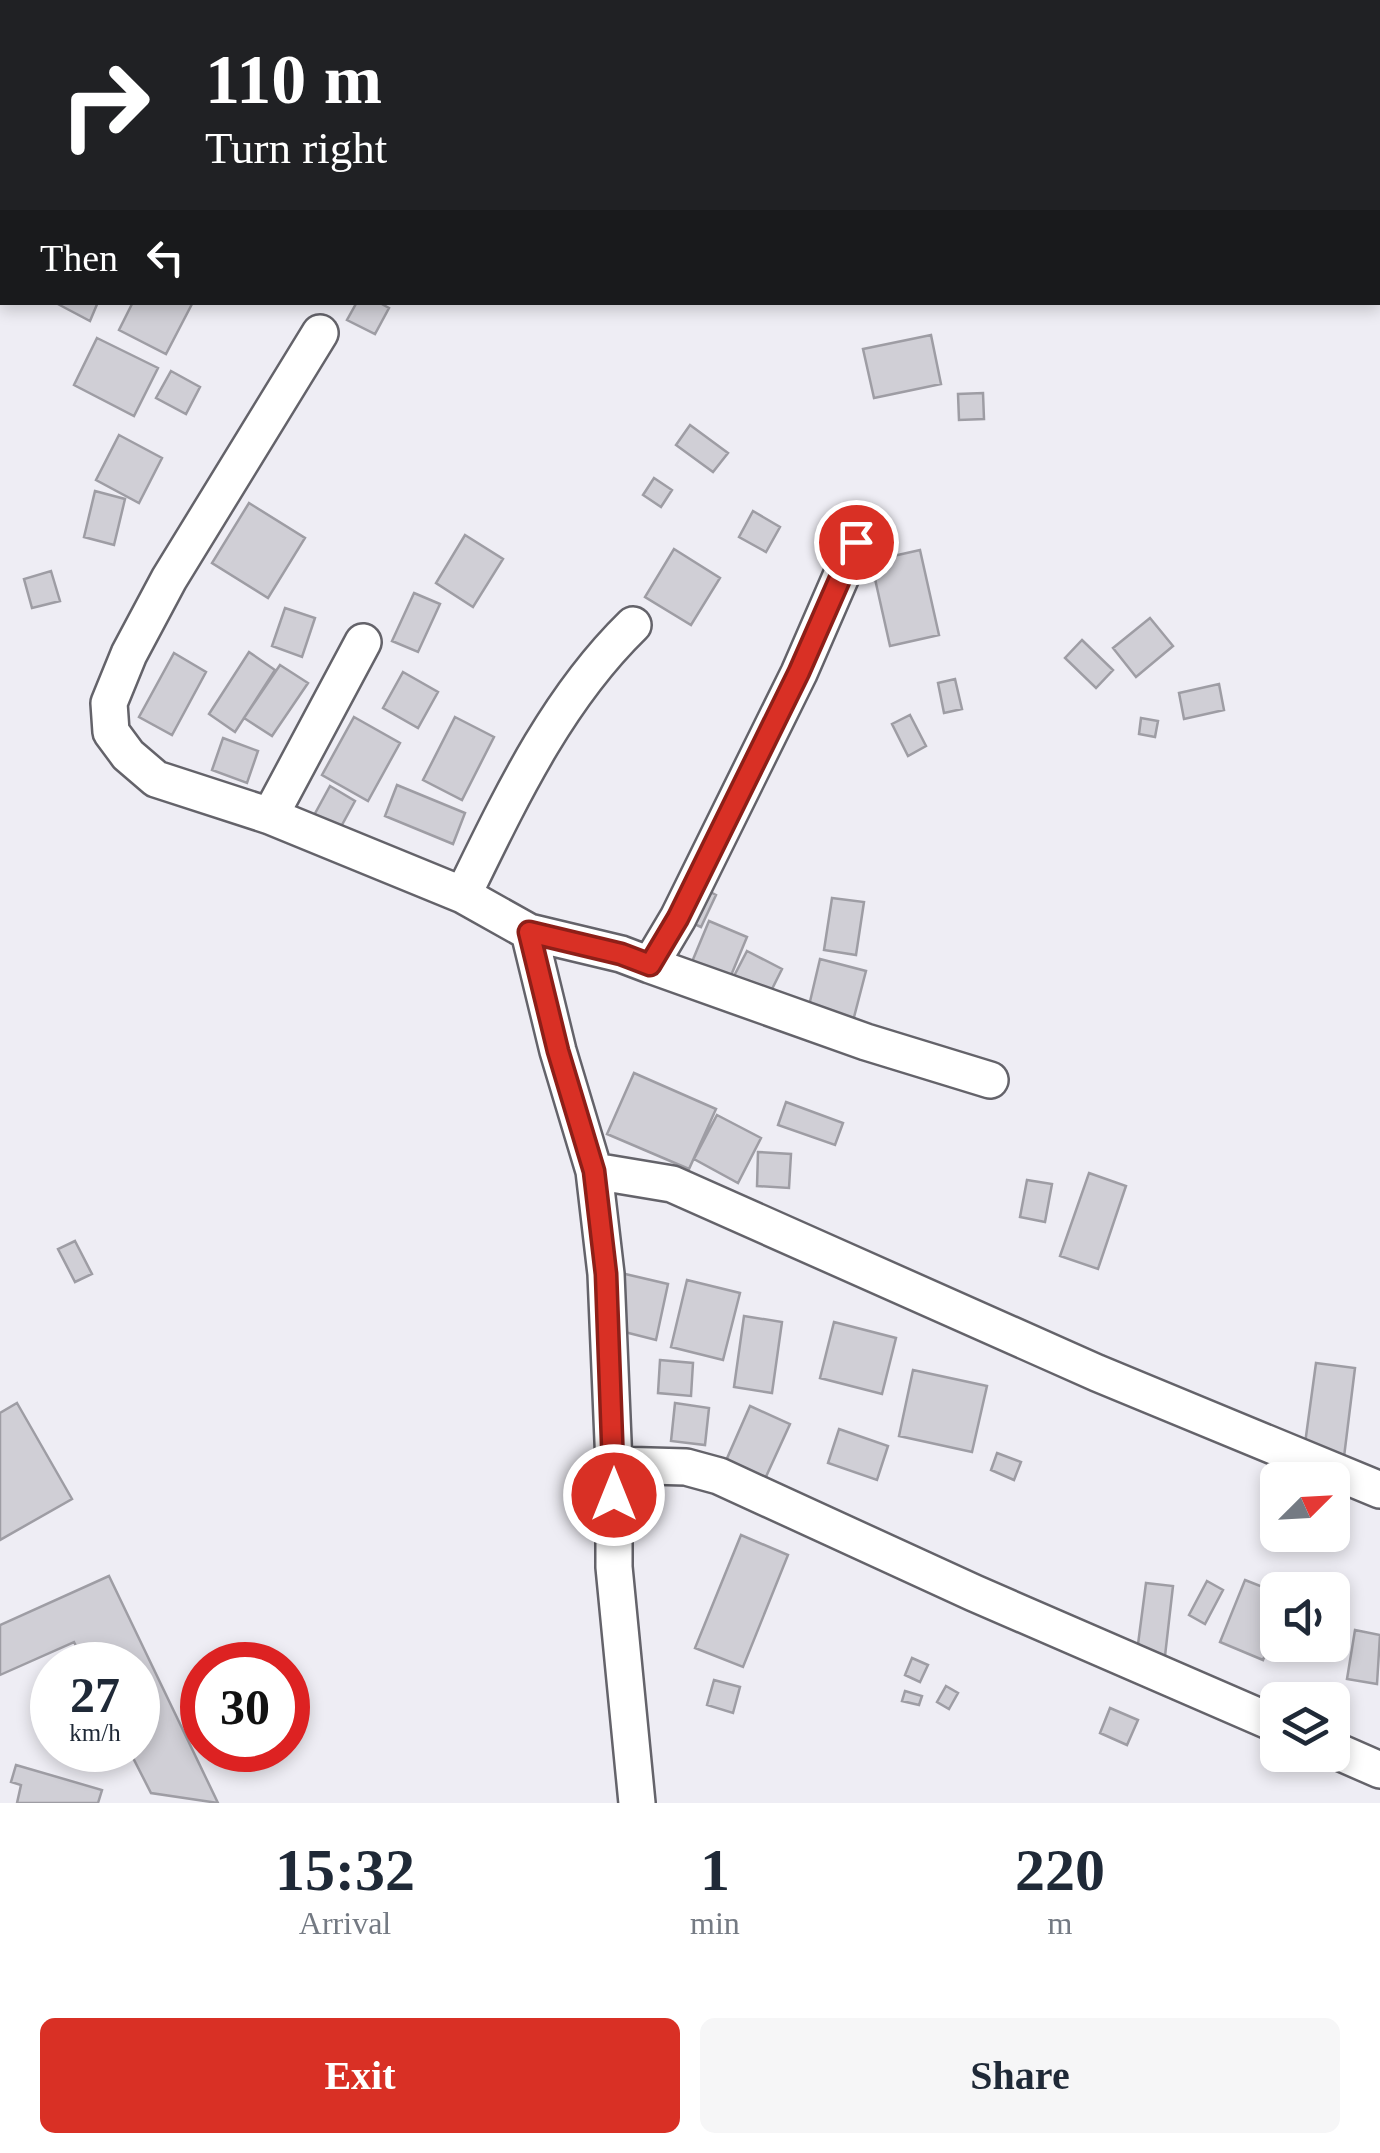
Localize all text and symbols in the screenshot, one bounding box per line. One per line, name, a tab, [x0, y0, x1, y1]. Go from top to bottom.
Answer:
icon: right	[40, 40, 170, 170]
text: 110 m	[205, 41, 382, 118]
text: Turn right	[205, 123, 387, 173]
icon: left	[138, 230, 193, 285]
text: Then	[40, 237, 118, 279]
pin	[814, 500, 899, 585]
icon: arrive	[829, 515, 884, 570]
position arrow	[562, 1443, 666, 1547]
north arrow	[1260, 1462, 1350, 1552]
map controls	[1260, 1462, 1350, 1772]
button: sound	[1260, 1572, 1350, 1662]
speed limit sign: 30	[180, 1642, 310, 1772]
text: 27	[70, 1667, 120, 1723]
button: layers	[1260, 1682, 1350, 1772]
text: km/h	[69, 1719, 121, 1746]
text: 15:32	[275, 1837, 415, 1903]
text: 1	[700, 1837, 730, 1903]
text: 220	[1015, 1837, 1105, 1903]
text: Arrival	[299, 1905, 391, 1941]
text: min	[690, 1905, 740, 1941]
text: m	[1047, 1905, 1072, 1941]
button: Exit	[40, 2018, 680, 2133]
button: Share	[700, 2018, 1340, 2133]

